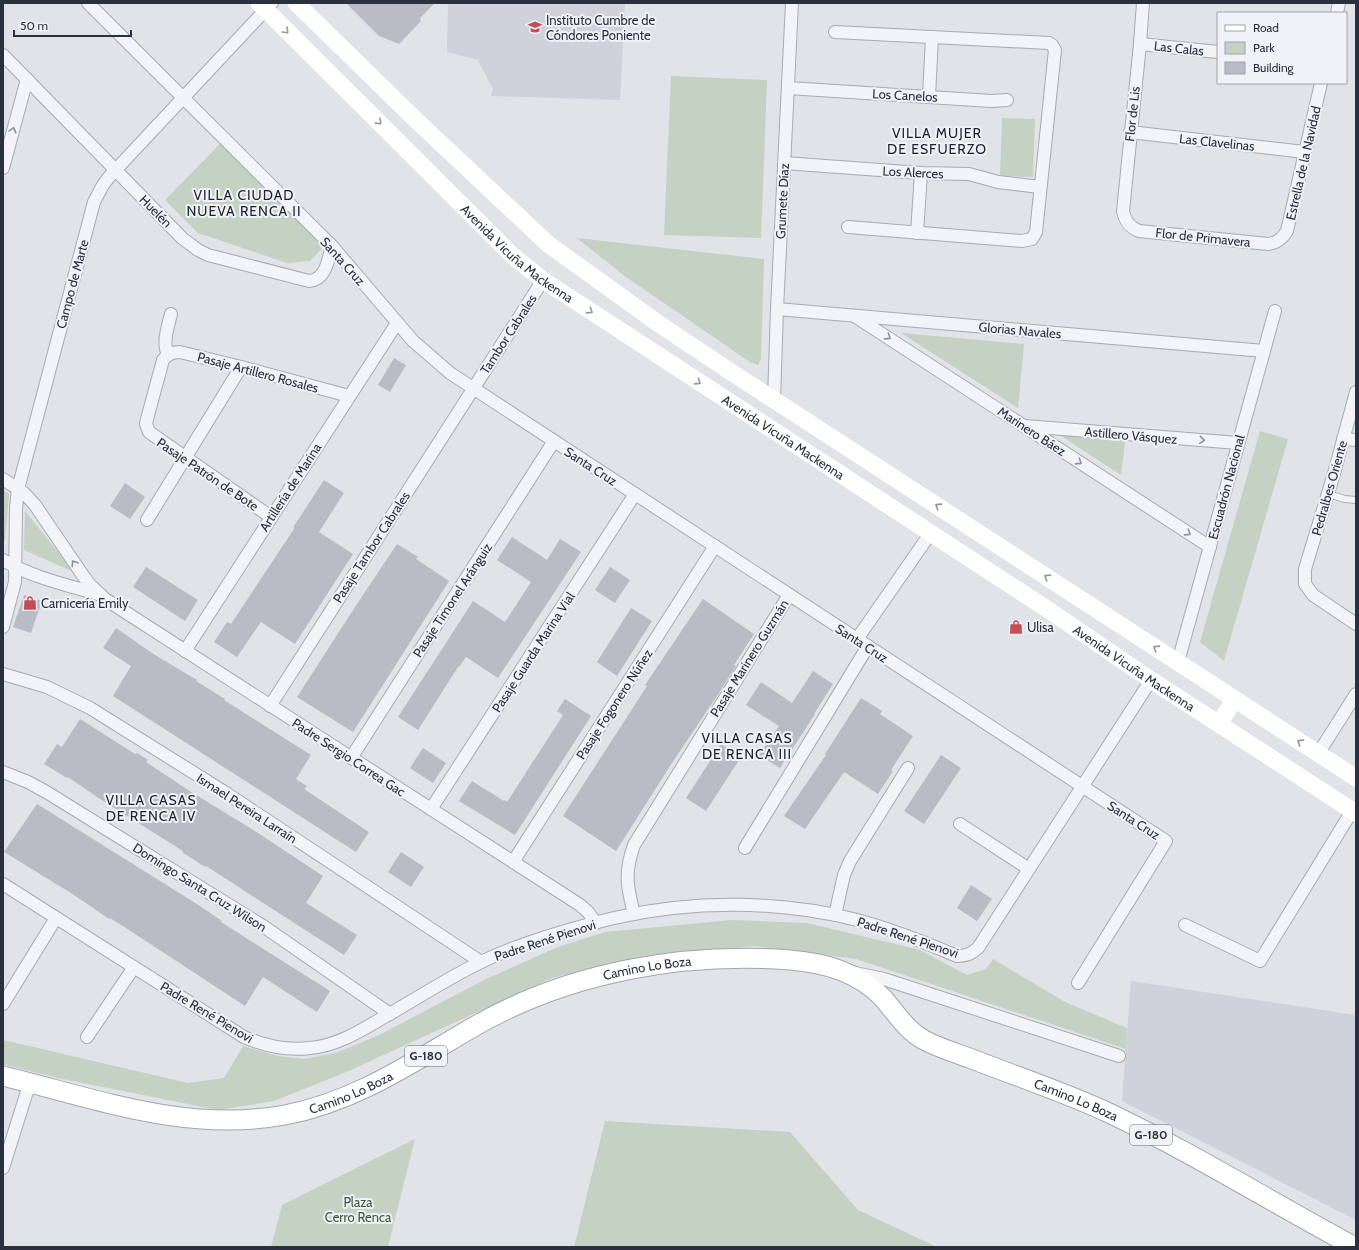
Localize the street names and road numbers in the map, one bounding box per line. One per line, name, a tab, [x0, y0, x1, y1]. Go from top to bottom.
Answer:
street label: Las Calas	[1153, 37, 1205, 59]
street label: Los Canelos	[872, 85, 939, 105]
street label: Flor de Lis	[1121, 85, 1143, 142]
street label: Estrella de la Navidad	[1282, 104, 1324, 222]
street label: Las Clavelinas	[1178, 130, 1256, 154]
street label: Los Alerces	[882, 162, 945, 182]
street label: Grumete Díaz	[772, 163, 792, 239]
street label: Huelén	[136, 191, 176, 231]
street label: Avenida Vicuña Mackenna	[458, 201, 577, 306]
street label: Flor de Primavera	[1155, 224, 1252, 250]
street label: Santa Cruz	[317, 234, 369, 288]
street label: Campo de Marte	[52, 237, 92, 330]
street label: Tambor Cabrales	[476, 291, 540, 377]
street label: Glorias Navales	[978, 318, 1063, 342]
street label: Pasaje Artillero Rosales	[195, 348, 321, 397]
street label: Avenida Vicuña Mackenna	[719, 391, 848, 483]
street label: Marinero Báez	[995, 403, 1069, 459]
street label: Astillero Vásquez	[1084, 423, 1178, 447]
street label: Escuadrón Nacional	[1204, 433, 1248, 541]
street label: Pasaje Patrón de Bote	[154, 434, 262, 515]
street label: Pedralbes Oriente	[1308, 438, 1350, 537]
street label: Artillería de Marina	[256, 439, 325, 534]
street label: Santa Cruz	[562, 443, 620, 489]
street label: Pasaje Tambor Cabrales	[329, 488, 414, 606]
street label: Pasaje Timonel Aránguiz	[409, 540, 496, 661]
street label: Pasaje Guarda Marina Vial	[488, 589, 579, 716]
street label: Pasaje Marinero Guzmán	[706, 596, 793, 720]
street label: Santa Cruz	[833, 620, 891, 666]
street label: Avenida Vicuña Mackenna	[1070, 621, 1199, 715]
street label: Pasaje Fogonero Núñez	[572, 646, 656, 763]
street label: Padre Sergio Correa Gac	[289, 714, 409, 800]
street label: Ismael Pereira Larraín	[194, 770, 300, 846]
street label: Santa Cruz	[1105, 797, 1163, 843]
street label: Domingo Santa Cruz Wilson	[130, 839, 270, 935]
street label: Padre René Pienovi	[855, 913, 961, 961]
street label: Padre René Pienovi	[492, 916, 598, 964]
street label: Camino Lo Boza	[601, 953, 693, 983]
street label: Padre René Pienovi	[158, 978, 256, 1046]
road number: G-180	[405, 1046, 447, 1066]
street label: Camino Lo Boza	[307, 1067, 396, 1117]
street label: Camino Lo Boza	[1032, 1075, 1122, 1125]
road number: G-180	[1130, 1125, 1172, 1145]

